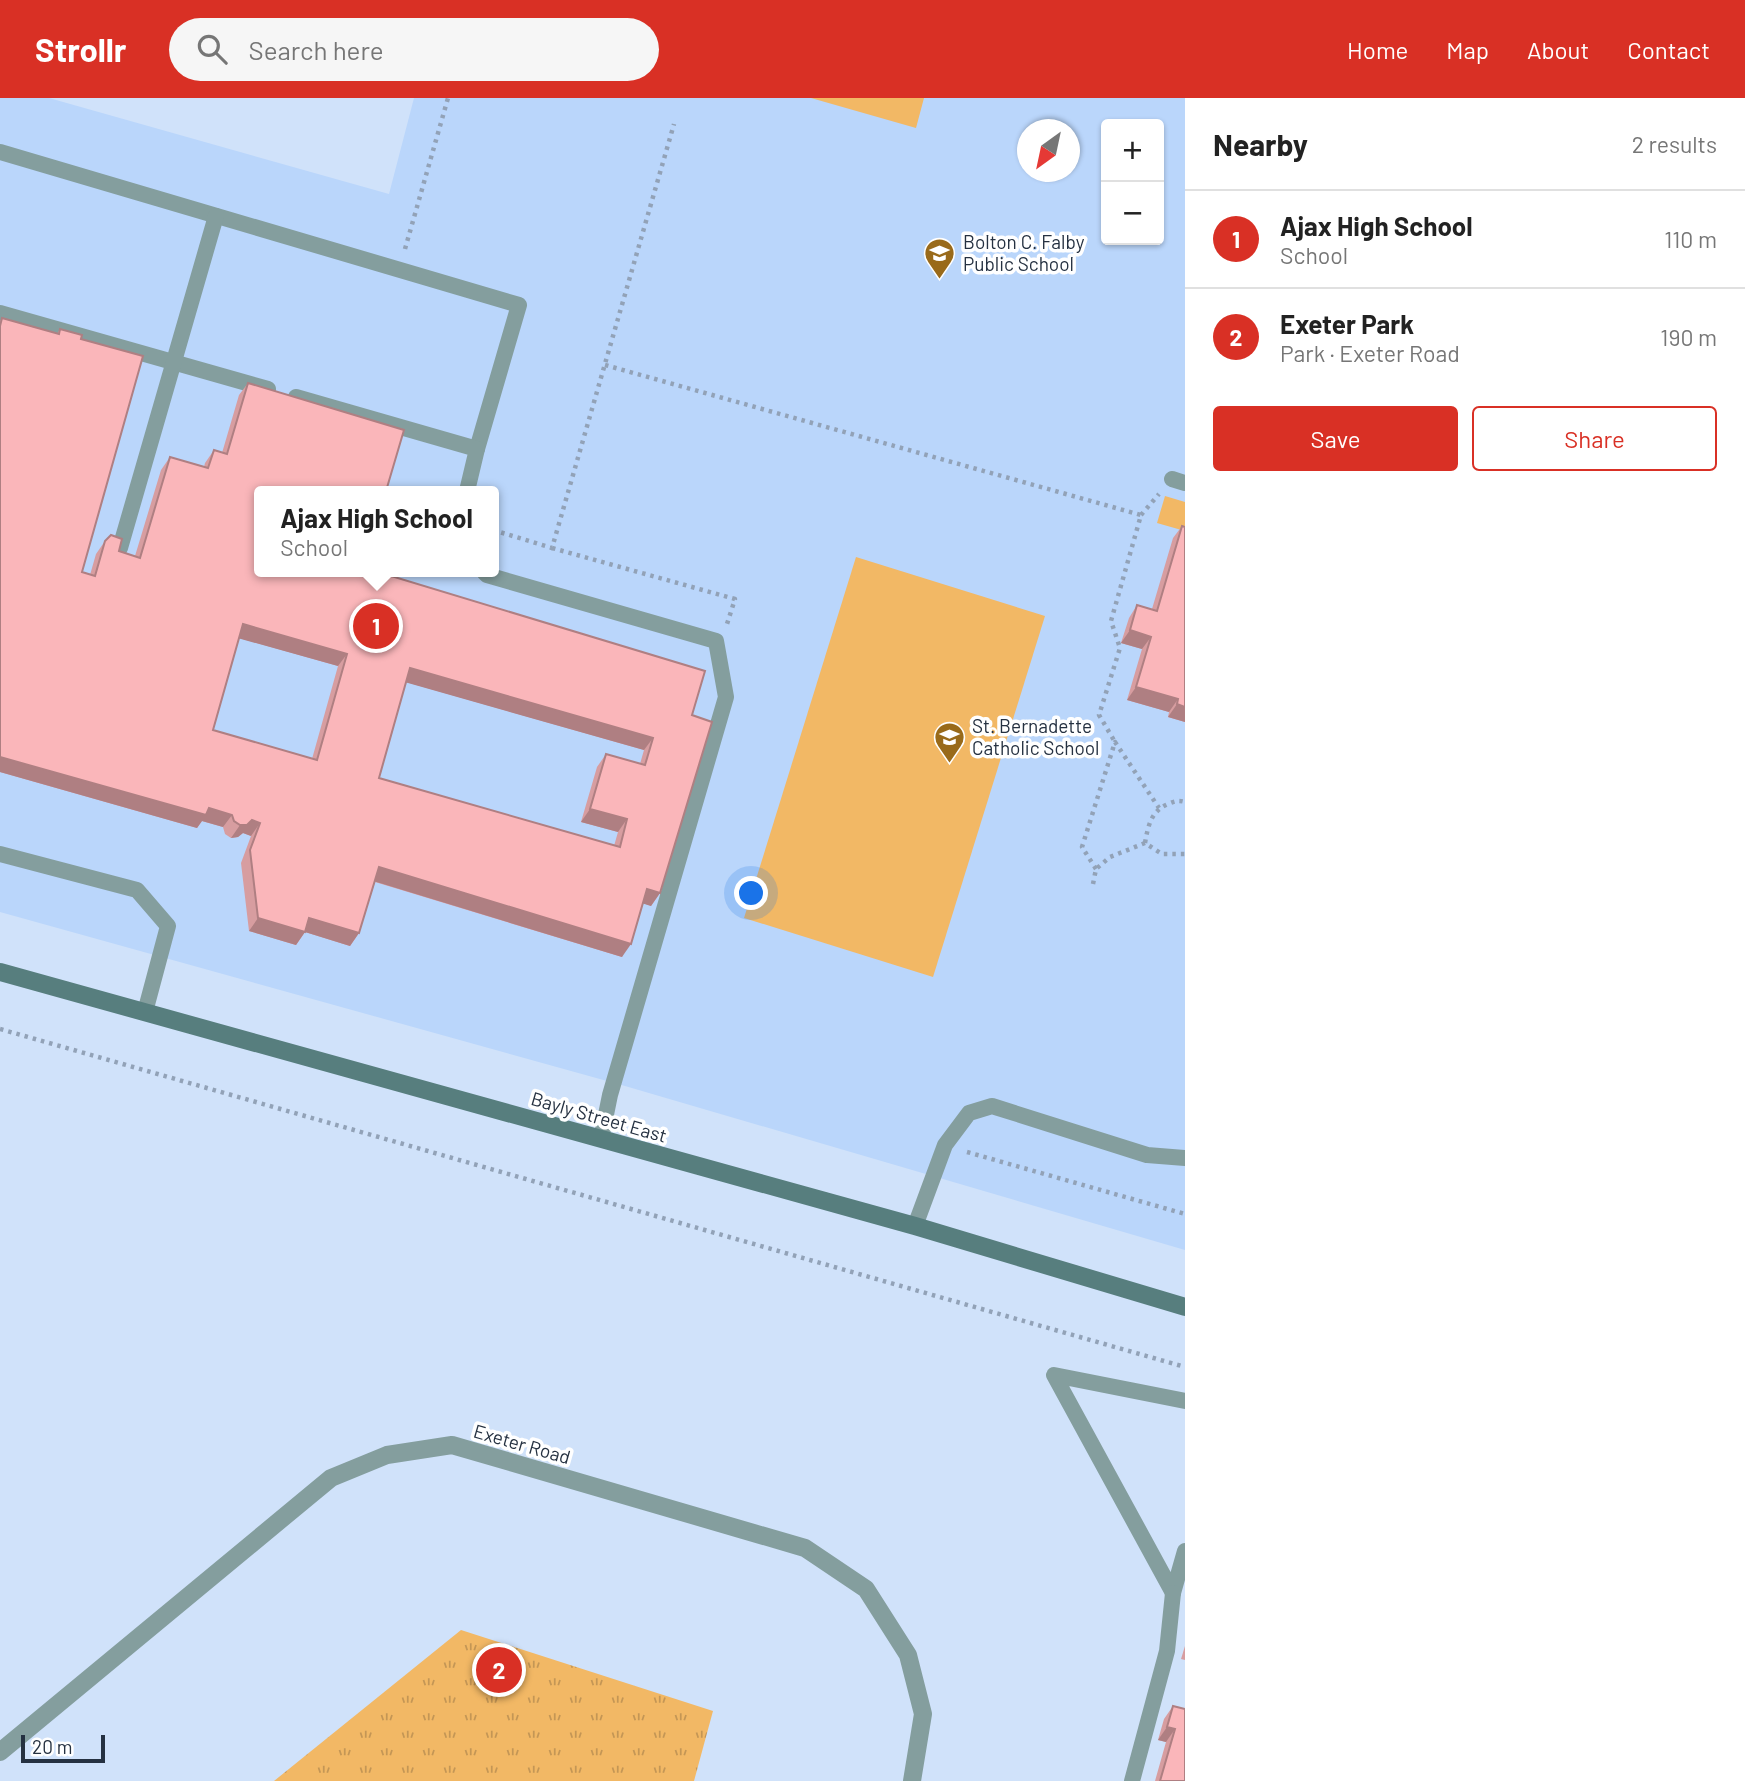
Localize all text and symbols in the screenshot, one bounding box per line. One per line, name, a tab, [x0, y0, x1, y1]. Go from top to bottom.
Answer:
search box	[169, 18, 659, 81]
text: Strollr	[35, 29, 127, 69]
icon: search	[193, 30, 231, 68]
text: Search here	[249, 34, 384, 65]
text: Home	[1347, 35, 1408, 64]
text: Map	[1446, 35, 1489, 64]
text: About	[1527, 35, 1589, 64]
text: Contact	[1627, 35, 1710, 64]
north arrow	[1017, 119, 1080, 182]
map controls	[1101, 119, 1164, 245]
button: +	[1101, 119, 1164, 182]
text: Nearby	[1213, 126, 1308, 162]
text: 2 results	[1632, 130, 1717, 158]
button: −	[1101, 182, 1164, 245]
text: Ajax High School	[1280, 210, 1473, 241]
text: 1	[1232, 225, 1240, 253]
text: 110 m	[1664, 225, 1717, 253]
place label: Bolton C. Falby Public School	[963, 230, 1085, 275]
school or university icon: Bolton C. Falby Public School	[923, 236, 957, 280]
text: School	[1280, 241, 1348, 269]
text: Exeter Park	[1280, 308, 1414, 339]
text: 2	[1230, 323, 1242, 351]
text: 190 m	[1660, 323, 1717, 351]
text: Park · Exeter Road	[1280, 339, 1460, 367]
button: Save	[1213, 406, 1458, 471]
button: Share	[1472, 406, 1717, 471]
popup	[254, 486, 499, 577]
text: Ajax High School	[280, 502, 473, 533]
text: School	[280, 533, 348, 561]
pin: 1	[353, 600, 399, 652]
place label: St. Bernadette Catholic School	[972, 714, 1099, 759]
school or university icon: St. Bernadette Catholic School	[932, 720, 966, 764]
your location	[734, 876, 768, 910]
street label: Bayly Street East	[529, 1086, 670, 1147]
street label: Exeter Road	[471, 1419, 573, 1468]
pin: 2	[476, 1644, 522, 1696]
scale bar	[21, 1732, 105, 1764]
text: 20 m	[32, 1735, 72, 1758]

